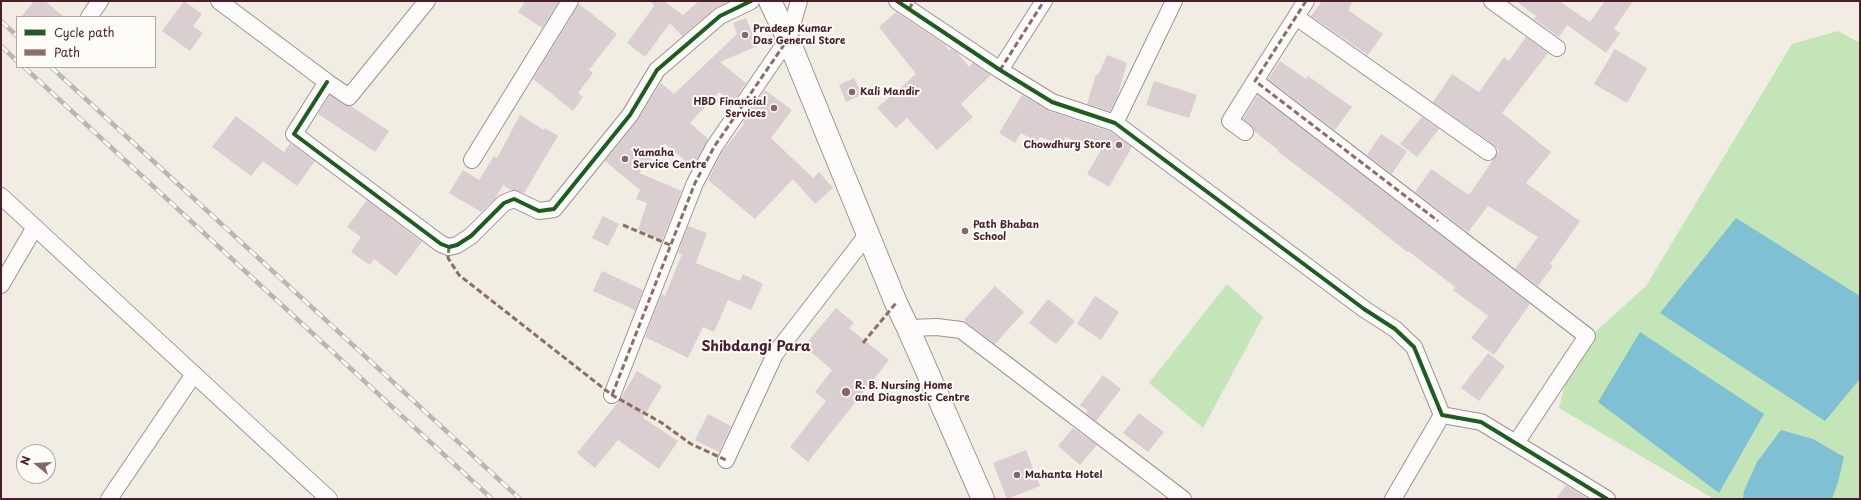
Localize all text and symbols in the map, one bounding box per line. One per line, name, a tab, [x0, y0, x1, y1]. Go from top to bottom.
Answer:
legend	[16, 16, 156, 68]
text: Cycle path	[54, 23, 115, 41]
place label: Pradeep Kumar Das General Store	[753, 23, 846, 46]
marker: Pradeep Kumar Das General Store	[740, 30, 750, 40]
text: Path	[54, 43, 80, 61]
place label: Kali Mandir	[860, 86, 920, 98]
marker: Kali Mandir	[847, 87, 857, 97]
place label: HBD Financial Services	[693, 96, 766, 120]
marker: HBD Financial Services	[769, 103, 779, 113]
place label: Chowdhury Store	[1023, 139, 1111, 151]
marker: Chowdhury Store	[1114, 140, 1124, 150]
place label: Yamaha Service Centre	[633, 147, 707, 170]
marker: Yamaha Service Centre	[620, 154, 630, 164]
place label: Path Bhaban School	[973, 219, 1039, 242]
marker: Path Bhaban School	[960, 226, 970, 236]
district label: Shibdangi Para	[701, 339, 811, 355]
place label: R. B. Nursing Home and Diagnostic Centre	[855, 380, 970, 404]
marker: R. B. Nursing Home and Diagnostic Centre	[840, 386, 852, 398]
north arrow	[16, 444, 56, 484]
text: N	[16, 454, 34, 467]
place label: Mahanta Hotel	[1025, 469, 1102, 481]
marker: Mahanta Hotel	[1012, 470, 1022, 480]

